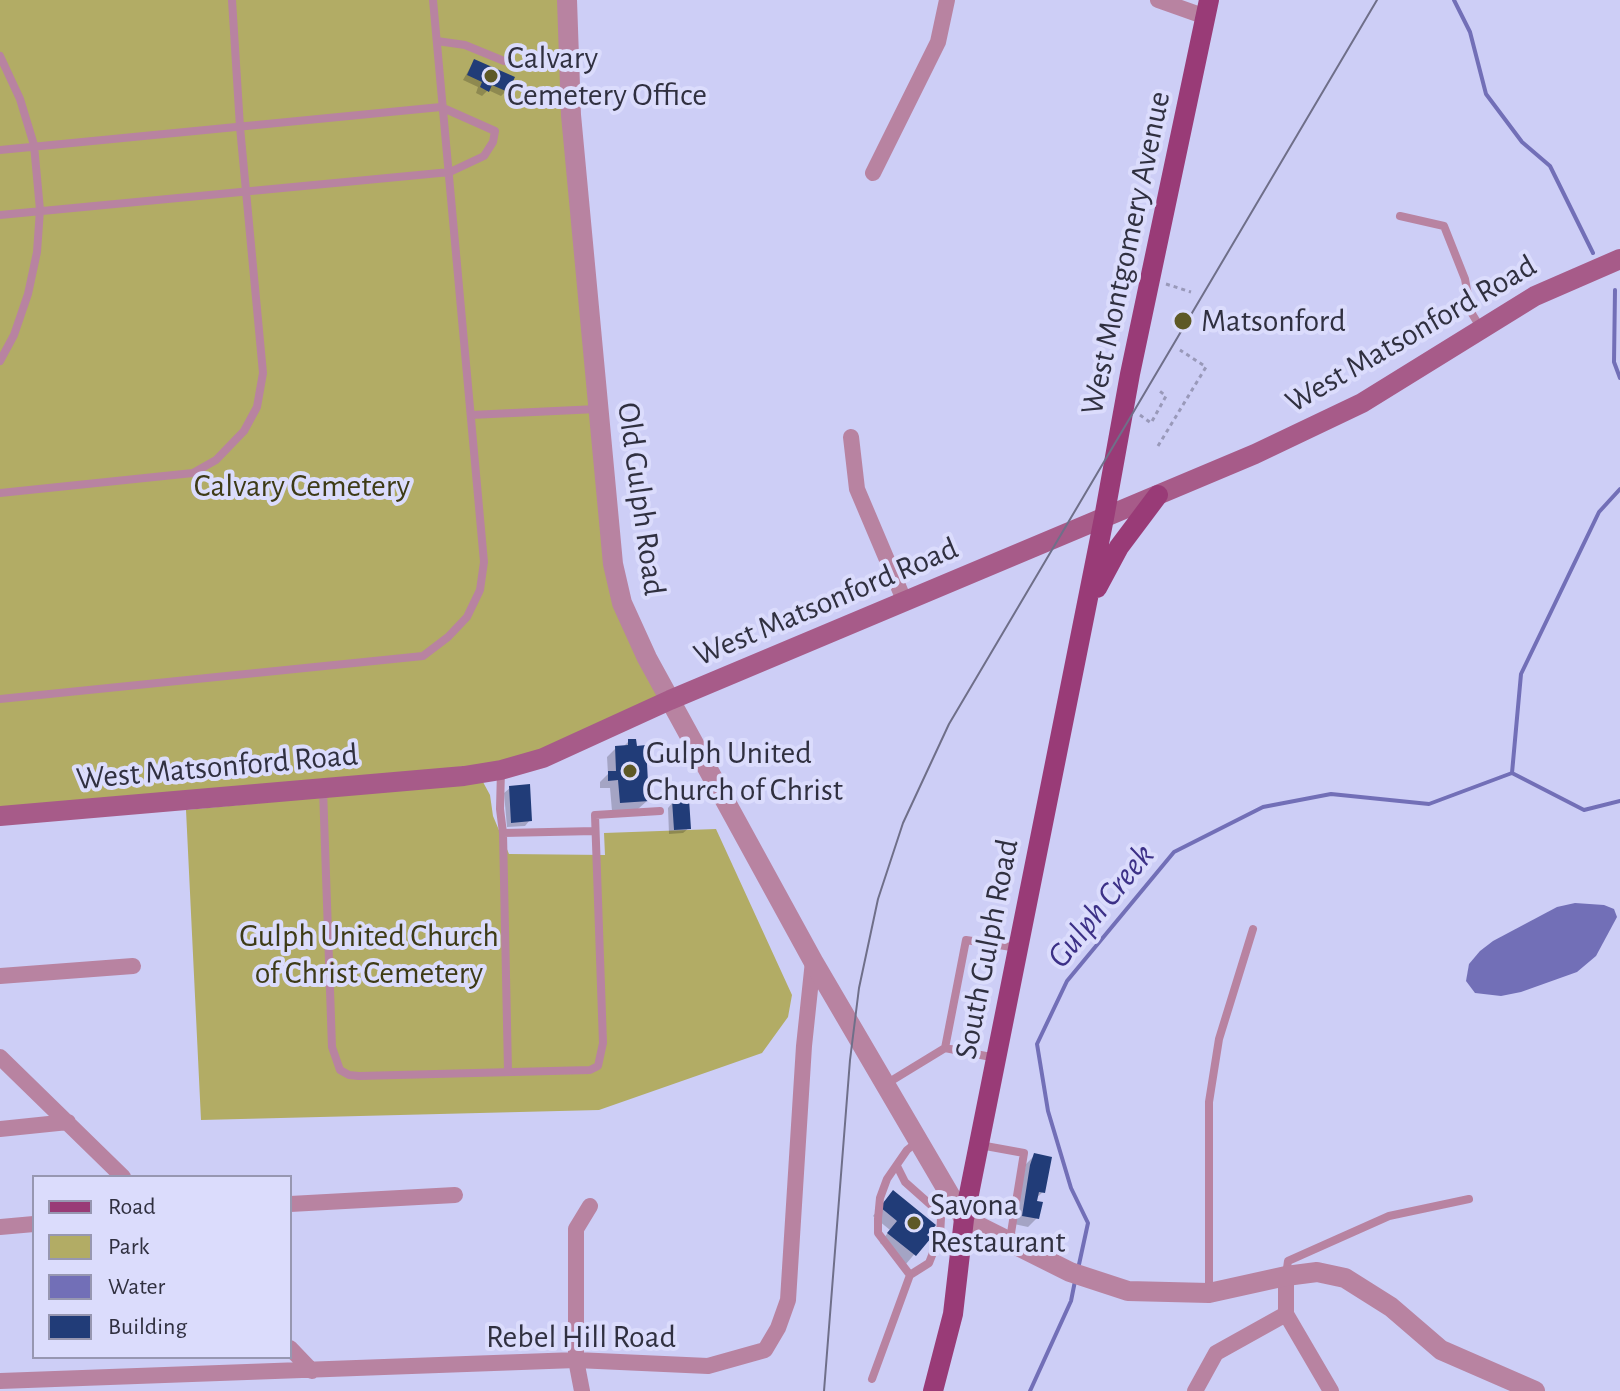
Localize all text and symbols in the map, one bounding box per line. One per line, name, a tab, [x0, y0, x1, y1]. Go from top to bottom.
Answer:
place label: Calvary Cemetery Office	[507, 39, 707, 114]
marker: Calvary Cemetery Office	[482, 67, 500, 85]
street label: West Montgomery Avenue	[1073, 88, 1179, 418]
street label: West Matsonford Road	[1279, 247, 1543, 421]
place label: Matsonford	[1201, 302, 1346, 340]
marker: Matsonford	[1172, 310, 1194, 332]
street label: Old Gulph Road	[608, 400, 674, 598]
park label: Calvary Cemetery	[194, 467, 410, 505]
street label: West Matsonford Road	[688, 529, 964, 675]
place label: Gulph United Church of Christ	[646, 734, 843, 809]
street label: West Matsonford Road	[74, 736, 360, 798]
marker: Gulph United Church of Christ	[621, 762, 639, 780]
street label: South Gulph Road	[947, 836, 1027, 1062]
water label: Gulph Creek	[1039, 836, 1163, 976]
park label: Gulph United Church of Christ Cemetery	[239, 917, 499, 992]
legend	[32, 1175, 292, 1359]
place label: Savona Restaurant	[930, 1186, 1065, 1261]
text: Road	[108, 1195, 156, 1219]
marker: Savona Restaurant	[905, 1214, 923, 1232]
text: Park	[108, 1235, 149, 1259]
text: Water	[108, 1275, 165, 1299]
text: Building	[108, 1315, 187, 1339]
street label: Rebel Hill Road	[486, 1318, 676, 1356]

